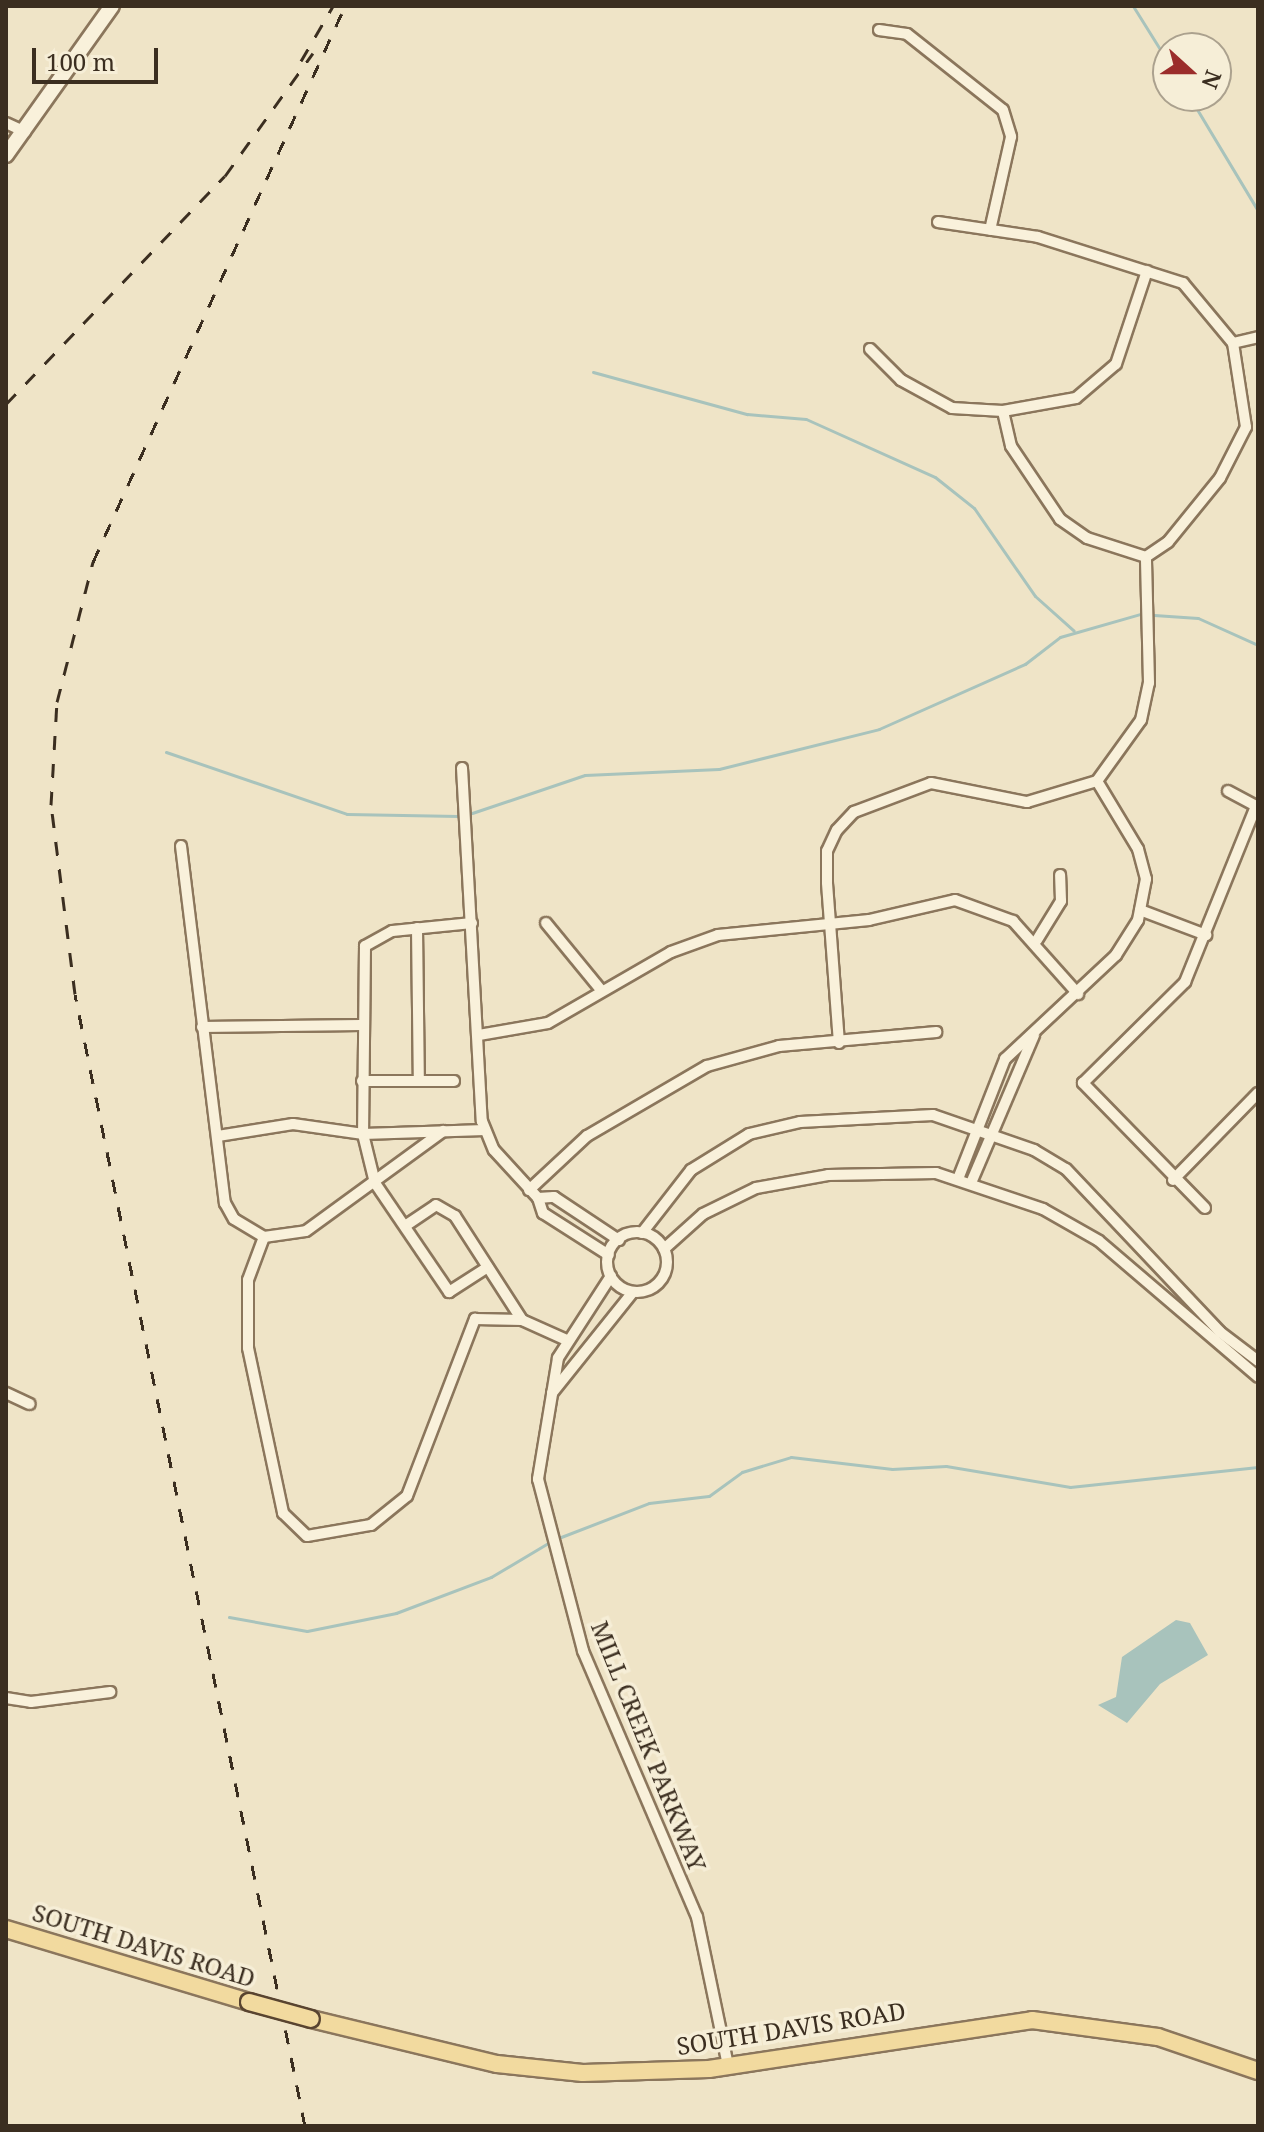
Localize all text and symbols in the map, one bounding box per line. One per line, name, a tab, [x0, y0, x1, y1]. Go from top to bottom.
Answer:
scale bar	[36, 32, 162, 82]
north arrow	[1152, 32, 1232, 112]
text: 100 m	[46, 45, 115, 78]
text: N	[1195, 66, 1230, 93]
street label: MILL CREEK PARKWAY	[586, 1617, 712, 1875]
street label: SOUTH DAVIS ROAD	[29, 1897, 259, 1993]
street label: SOUTH DAVIS ROAD	[675, 1996, 907, 2060]

